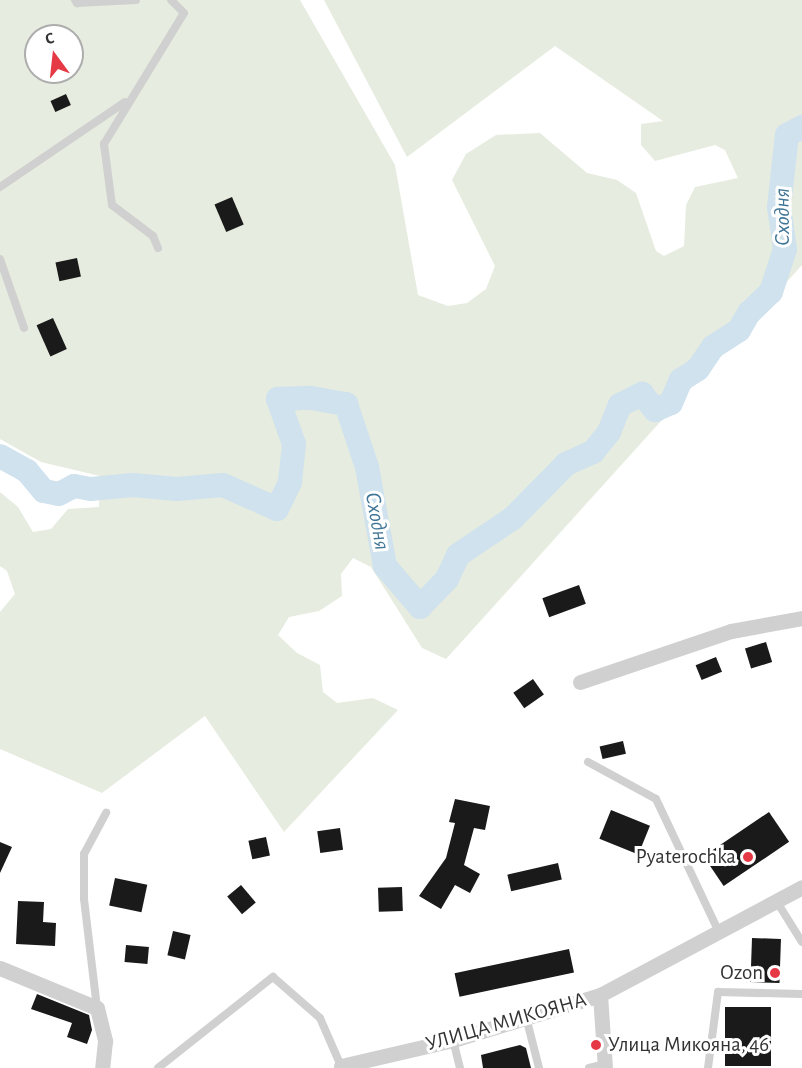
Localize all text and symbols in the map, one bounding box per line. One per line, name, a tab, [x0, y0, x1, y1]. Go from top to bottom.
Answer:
north arrow	[24, 24, 84, 84]
text: С	[44, 30, 56, 47]
water label: Сходня	[770, 188, 796, 246]
water label: Сходня	[359, 490, 395, 552]
place label: Pyaterochka	[636, 844, 736, 870]
marker: Pyaterochka	[741, 850, 755, 864]
place label: Ozon	[720, 960, 763, 986]
marker: Ozon	[768, 966, 782, 980]
street label: УЛИЦА МИКОЯНА	[423, 987, 589, 1057]
place label: Улица Микояна, 46	[608, 1032, 769, 1058]
marker: Улица Микояна, 46	[589, 1038, 603, 1052]

